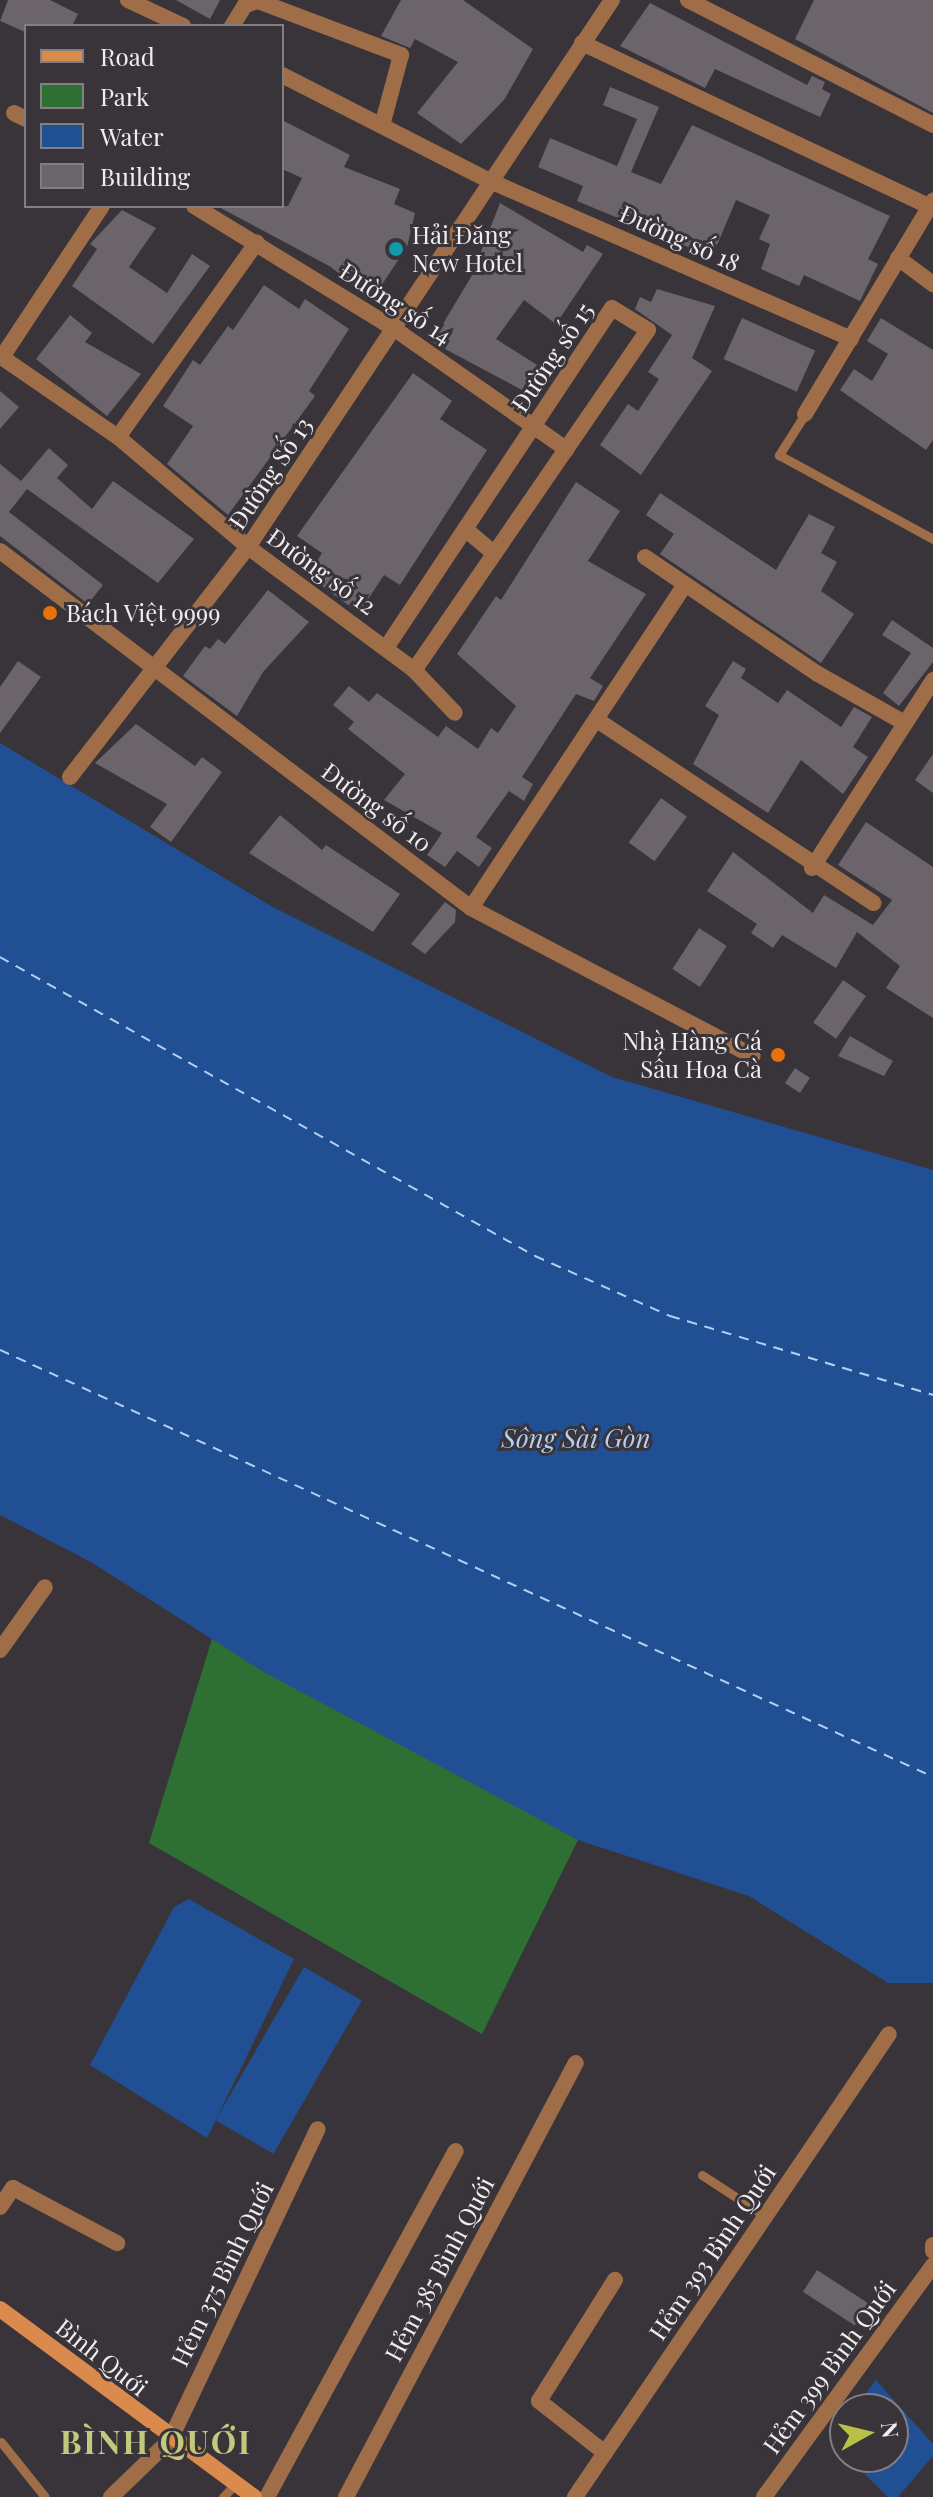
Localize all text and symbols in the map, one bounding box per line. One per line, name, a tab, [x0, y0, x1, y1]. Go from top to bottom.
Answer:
legend	[24, 24, 284, 208]
text: Road	[100, 40, 155, 72]
text: Park	[100, 80, 149, 112]
text: Water	[100, 120, 164, 152]
text: Building	[100, 160, 190, 192]
street label: Đường số 18	[615, 199, 745, 277]
place label: Hải Đăng New Hotel	[412, 221, 523, 277]
marker: Hải Đăng New Hotel	[387, 240, 405, 258]
street label: Đường số 14	[335, 256, 457, 350]
street label: Đường số 15	[505, 297, 599, 417]
street label: Đường Số 13	[222, 412, 318, 534]
street label: Đường số 12	[262, 522, 382, 620]
place label: Bách Việt 9999	[66, 599, 222, 627]
marker: Bách Việt 9999	[41, 604, 59, 622]
street label: Đường số 10	[316, 756, 438, 858]
place label: Nhà Hàng Cá Sấu Hoa Cà	[622, 1027, 762, 1083]
marker: Nhà Hàng Cá Sấu Hoa Cà	[769, 1046, 787, 1064]
water label: Sông Sài Gòn	[502, 1422, 650, 1454]
street label: Hẻm 393 Bình Quới	[643, 2159, 781, 2345]
street label: Hẻm 385 Bình Quới	[378, 2172, 500, 2366]
street label: Hẻm 375 Bình Quới	[165, 2177, 279, 2371]
street label: Hẻm 399 Bình Quới	[757, 2275, 901, 2459]
street label: Bình Quới	[51, 2312, 153, 2402]
north arrow	[829, 2393, 909, 2473]
text: N	[875, 2420, 907, 2440]
district label: BÌNH QUỚI	[60, 2422, 252, 2460]

